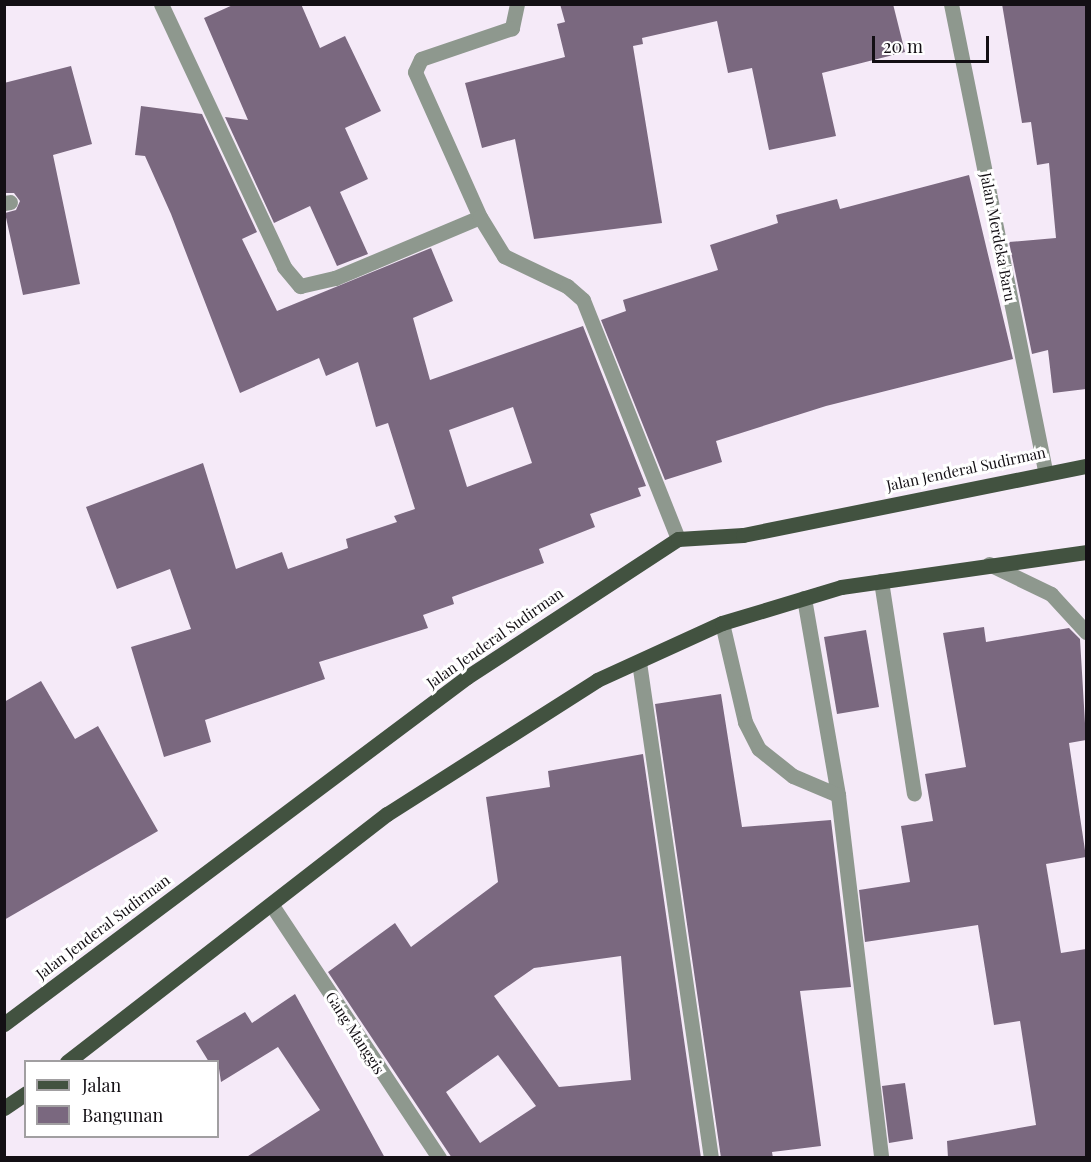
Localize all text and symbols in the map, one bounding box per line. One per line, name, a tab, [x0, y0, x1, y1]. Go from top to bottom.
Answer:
scale bar	[875, 24, 992, 62]
text: 20 m	[883, 34, 923, 58]
street label: Jalan Merdeka Baru	[977, 171, 1019, 303]
street label: Jalan Jenderal Sudirman	[885, 443, 1047, 495]
street label: Jalan Jenderal Sudirman	[423, 584, 567, 692]
street label: Jalan Jenderal Sudirman	[33, 871, 173, 983]
street label: Gang Manggis	[322, 988, 388, 1078]
legend	[24, 1060, 219, 1138]
text: Jalan	[82, 1073, 121, 1097]
text: Bangunan	[82, 1103, 163, 1127]

